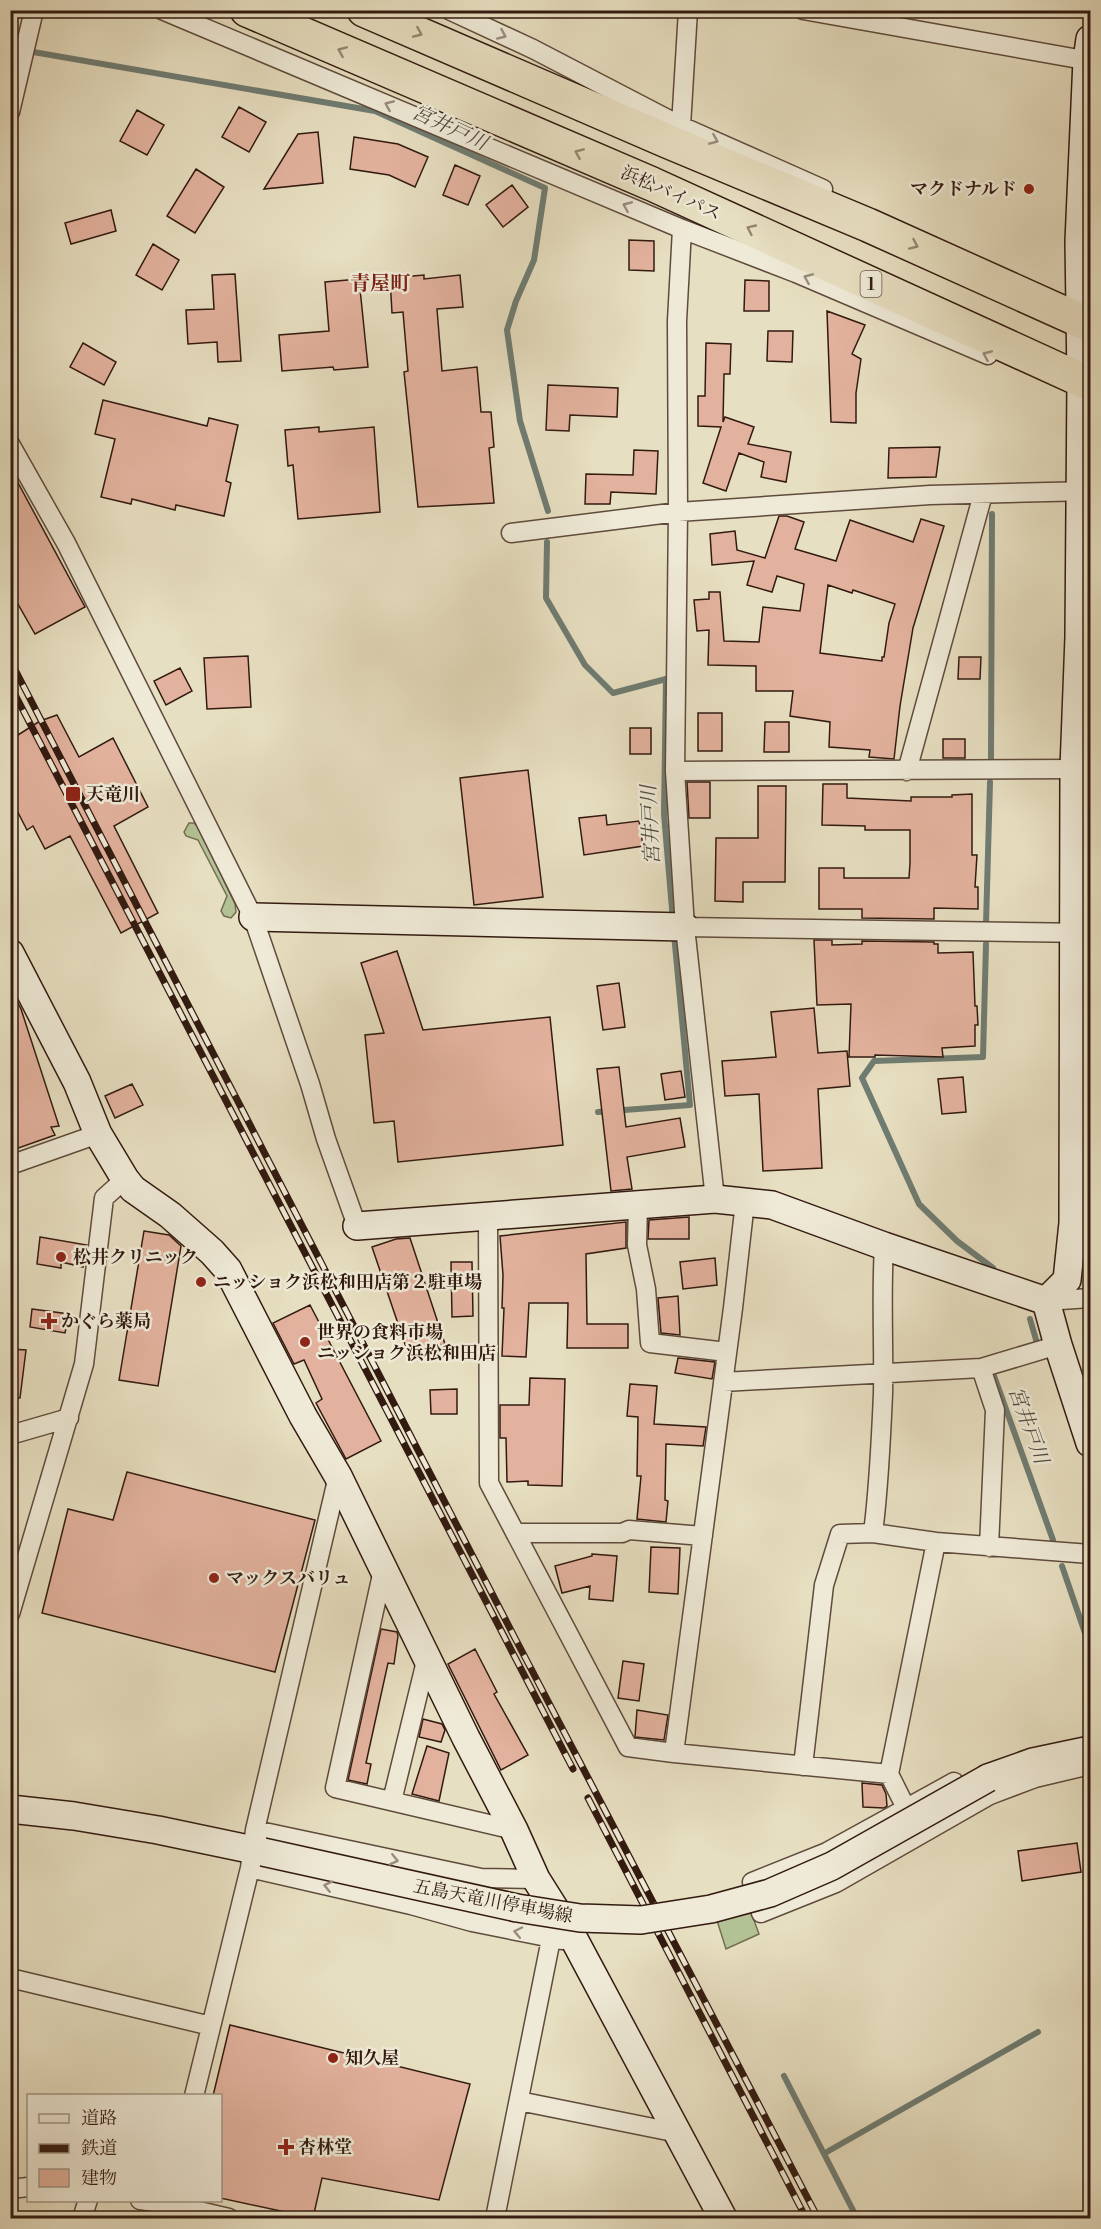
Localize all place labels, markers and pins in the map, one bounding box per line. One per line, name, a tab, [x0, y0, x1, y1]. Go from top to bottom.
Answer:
place label: マクドナルド	[910, 178, 1017, 201]
marker: マクドナルド	[1022, 182, 1036, 196]
place label: 天竜川	[86, 783, 140, 806]
marker: 天竜川	[64, 785, 82, 803]
place label: 松井クリニック	[73, 1246, 198, 1269]
marker: 松井クリニック	[54, 1250, 68, 1264]
place label: ニッショク浜松和田店第２駐車場	[213, 1271, 482, 1294]
marker: ニッショク浜松和田店第２駐車場	[194, 1275, 208, 1289]
place label: かぐら薬局	[61, 1310, 151, 1333]
marker: かぐら薬局	[42, 1314, 56, 1328]
place label: 世界の食料市場 ニッショク浜松和田店	[317, 1321, 496, 1365]
marker: 世界の食料市場 ニッショク浜松和田店	[298, 1335, 312, 1349]
place label: マックスバリュ	[226, 1567, 351, 1590]
marker: マックスバリュ	[207, 1571, 221, 1585]
place label: 知久屋	[345, 2047, 399, 2070]
marker: 知久屋	[326, 2051, 340, 2065]
place label: 杏林堂	[298, 2136, 352, 2159]
marker: 杏林堂	[279, 2140, 293, 2154]

